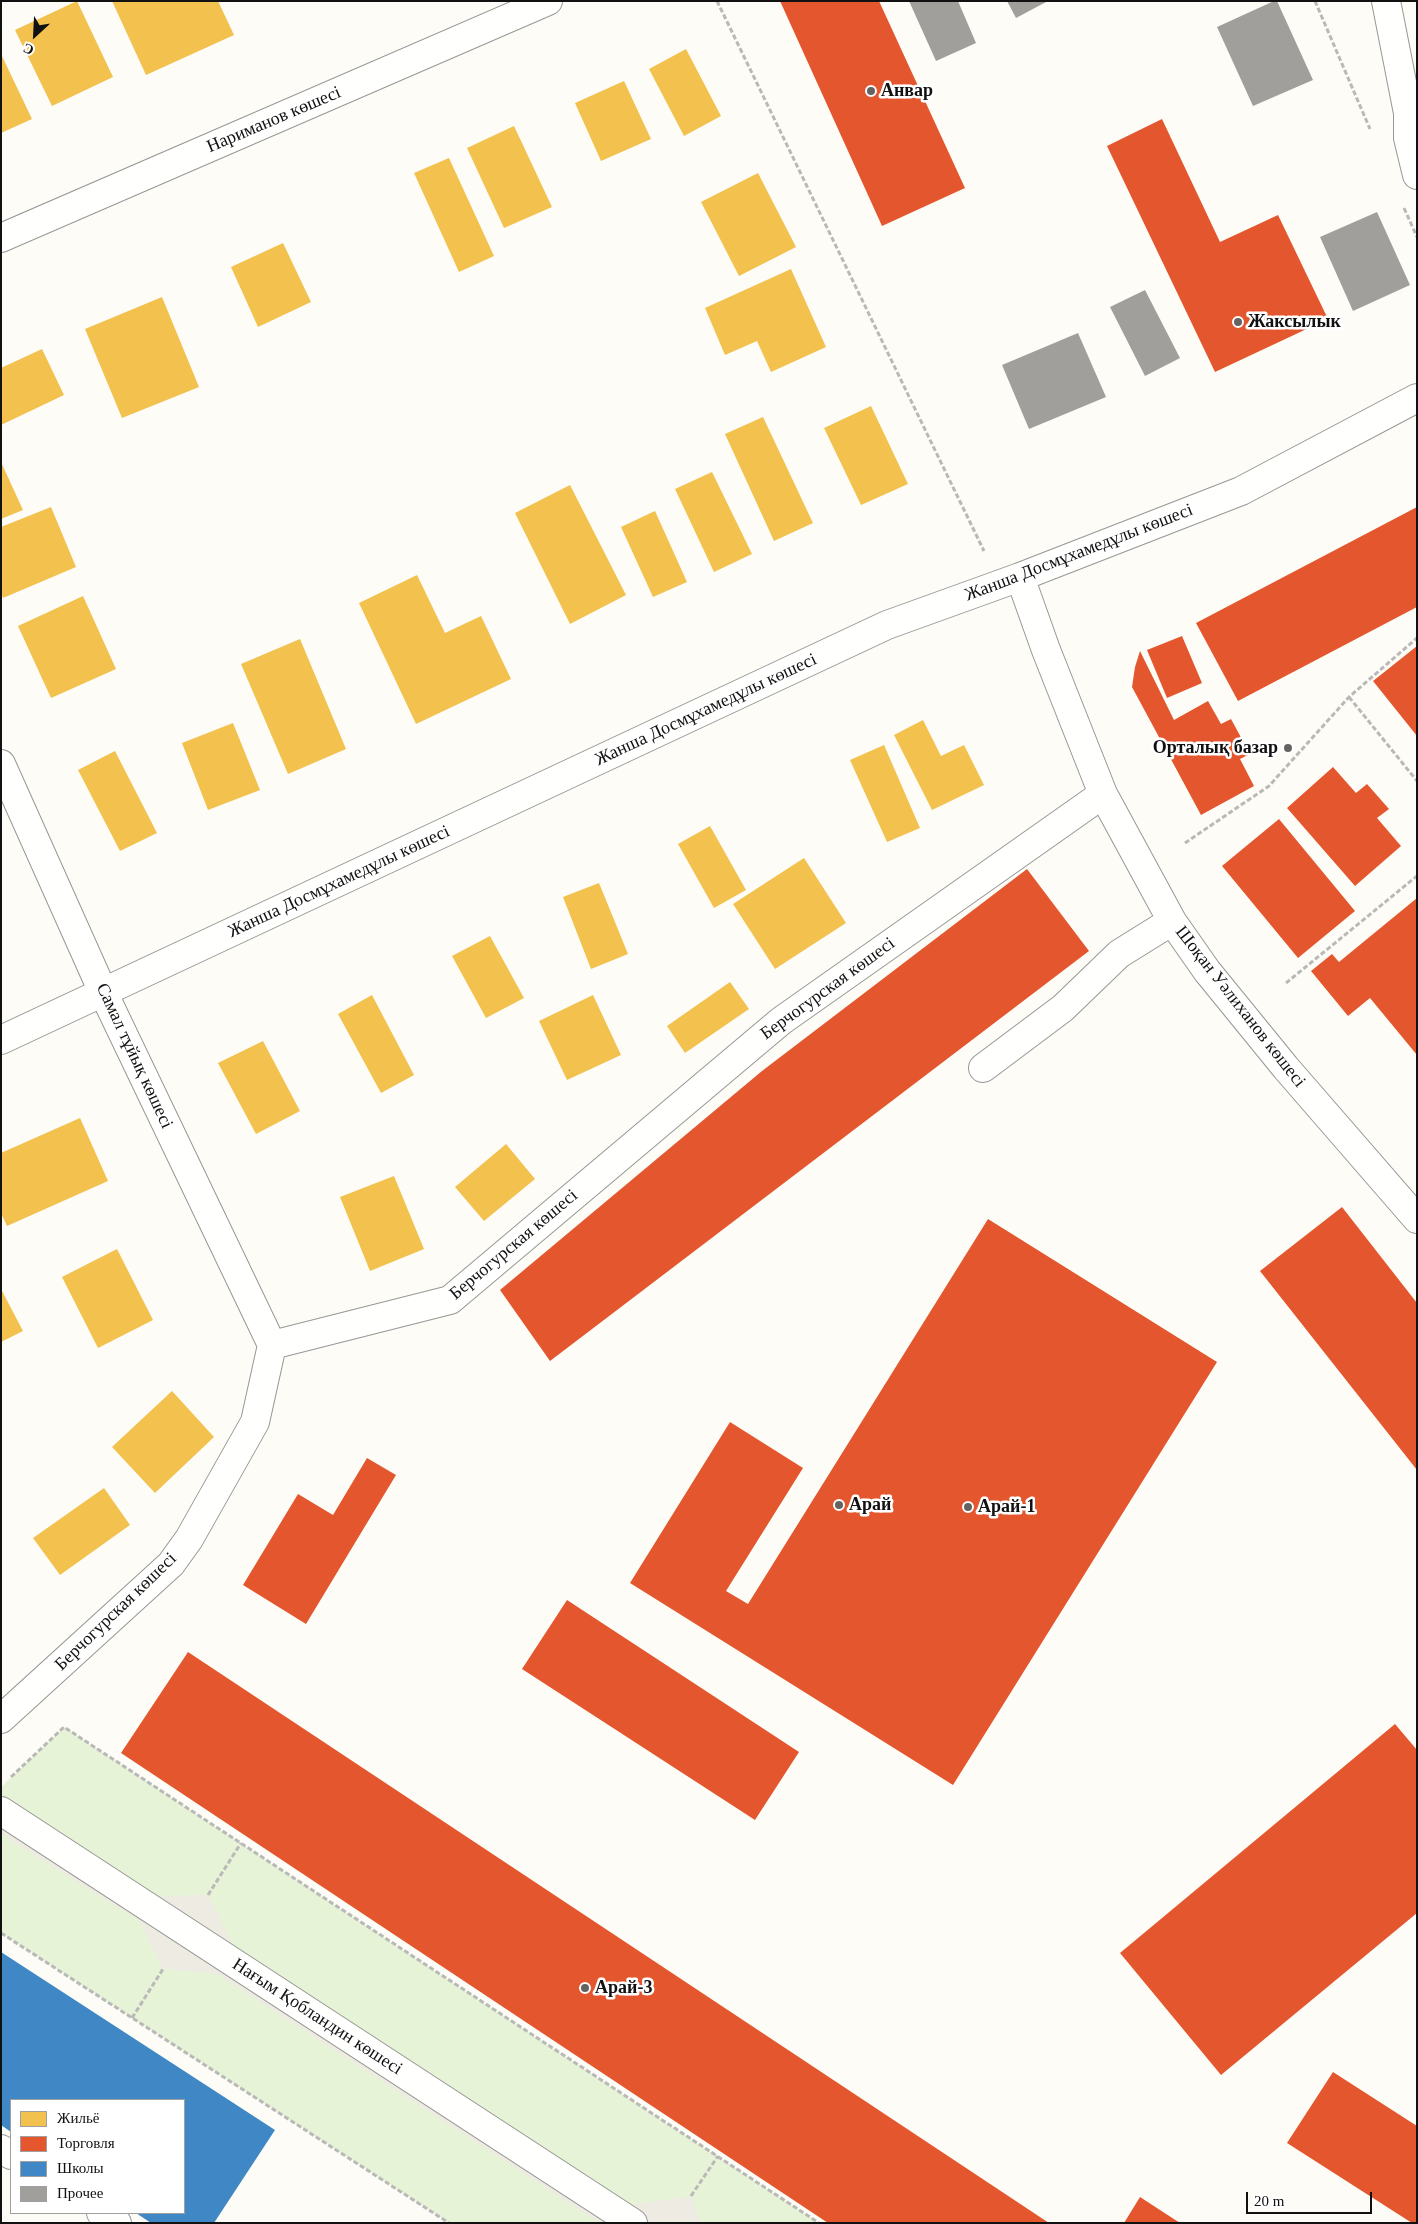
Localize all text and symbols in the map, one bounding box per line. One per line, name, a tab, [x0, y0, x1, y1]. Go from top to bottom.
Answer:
north arrow	[10, 10, 60, 60]
text: С	[21, 40, 36, 58]
place label: Анвар	[881, 80, 933, 102]
street label: Нариманов көшесі	[204, 82, 344, 158]
marker: Анвар	[865, 85, 877, 97]
place label: Жаксылык	[1248, 311, 1341, 333]
marker: Жаксылык	[1232, 316, 1244, 328]
street label: Жанша Досмұхамедұлы көшесі	[962, 499, 1196, 607]
street label: Жанша Досмұхамедұлы көшесі	[592, 649, 820, 771]
place label: Орталық базар	[1153, 737, 1278, 759]
marker: Орталық базар	[1282, 742, 1294, 754]
street label: Жанша Досмұхамедұлы көшесі	[225, 821, 453, 943]
street label: Шоқан Уәлиханов көшесі	[1170, 922, 1310, 1092]
street label: Берчогурская көшесі	[757, 933, 899, 1045]
street label: Самал тұйық көшесі	[91, 980, 177, 1132]
street label: Берчогурская көшесі	[446, 1185, 582, 1305]
place label: Арай	[849, 1494, 891, 1516]
place label: Арай-1	[978, 1496, 1035, 1518]
marker: Арай	[833, 1499, 845, 1511]
marker: Арай-1	[962, 1501, 974, 1513]
street label: Берчогурская көшесі	[51, 1548, 181, 1676]
street label: Нағым Қобландин көшесі	[228, 1954, 406, 2080]
place label: Арай-3	[595, 1977, 652, 1999]
marker: Арай-3	[579, 1982, 591, 1994]
legend	[10, 2099, 185, 2214]
text: Жильё	[57, 2110, 99, 2126]
text: Торговля	[57, 2135, 115, 2151]
text: Школы	[57, 2160, 104, 2176]
scale bar	[1248, 2182, 1374, 2214]
text: Прочее	[57, 2185, 103, 2201]
text: 20 m	[1254, 2193, 1284, 2209]

